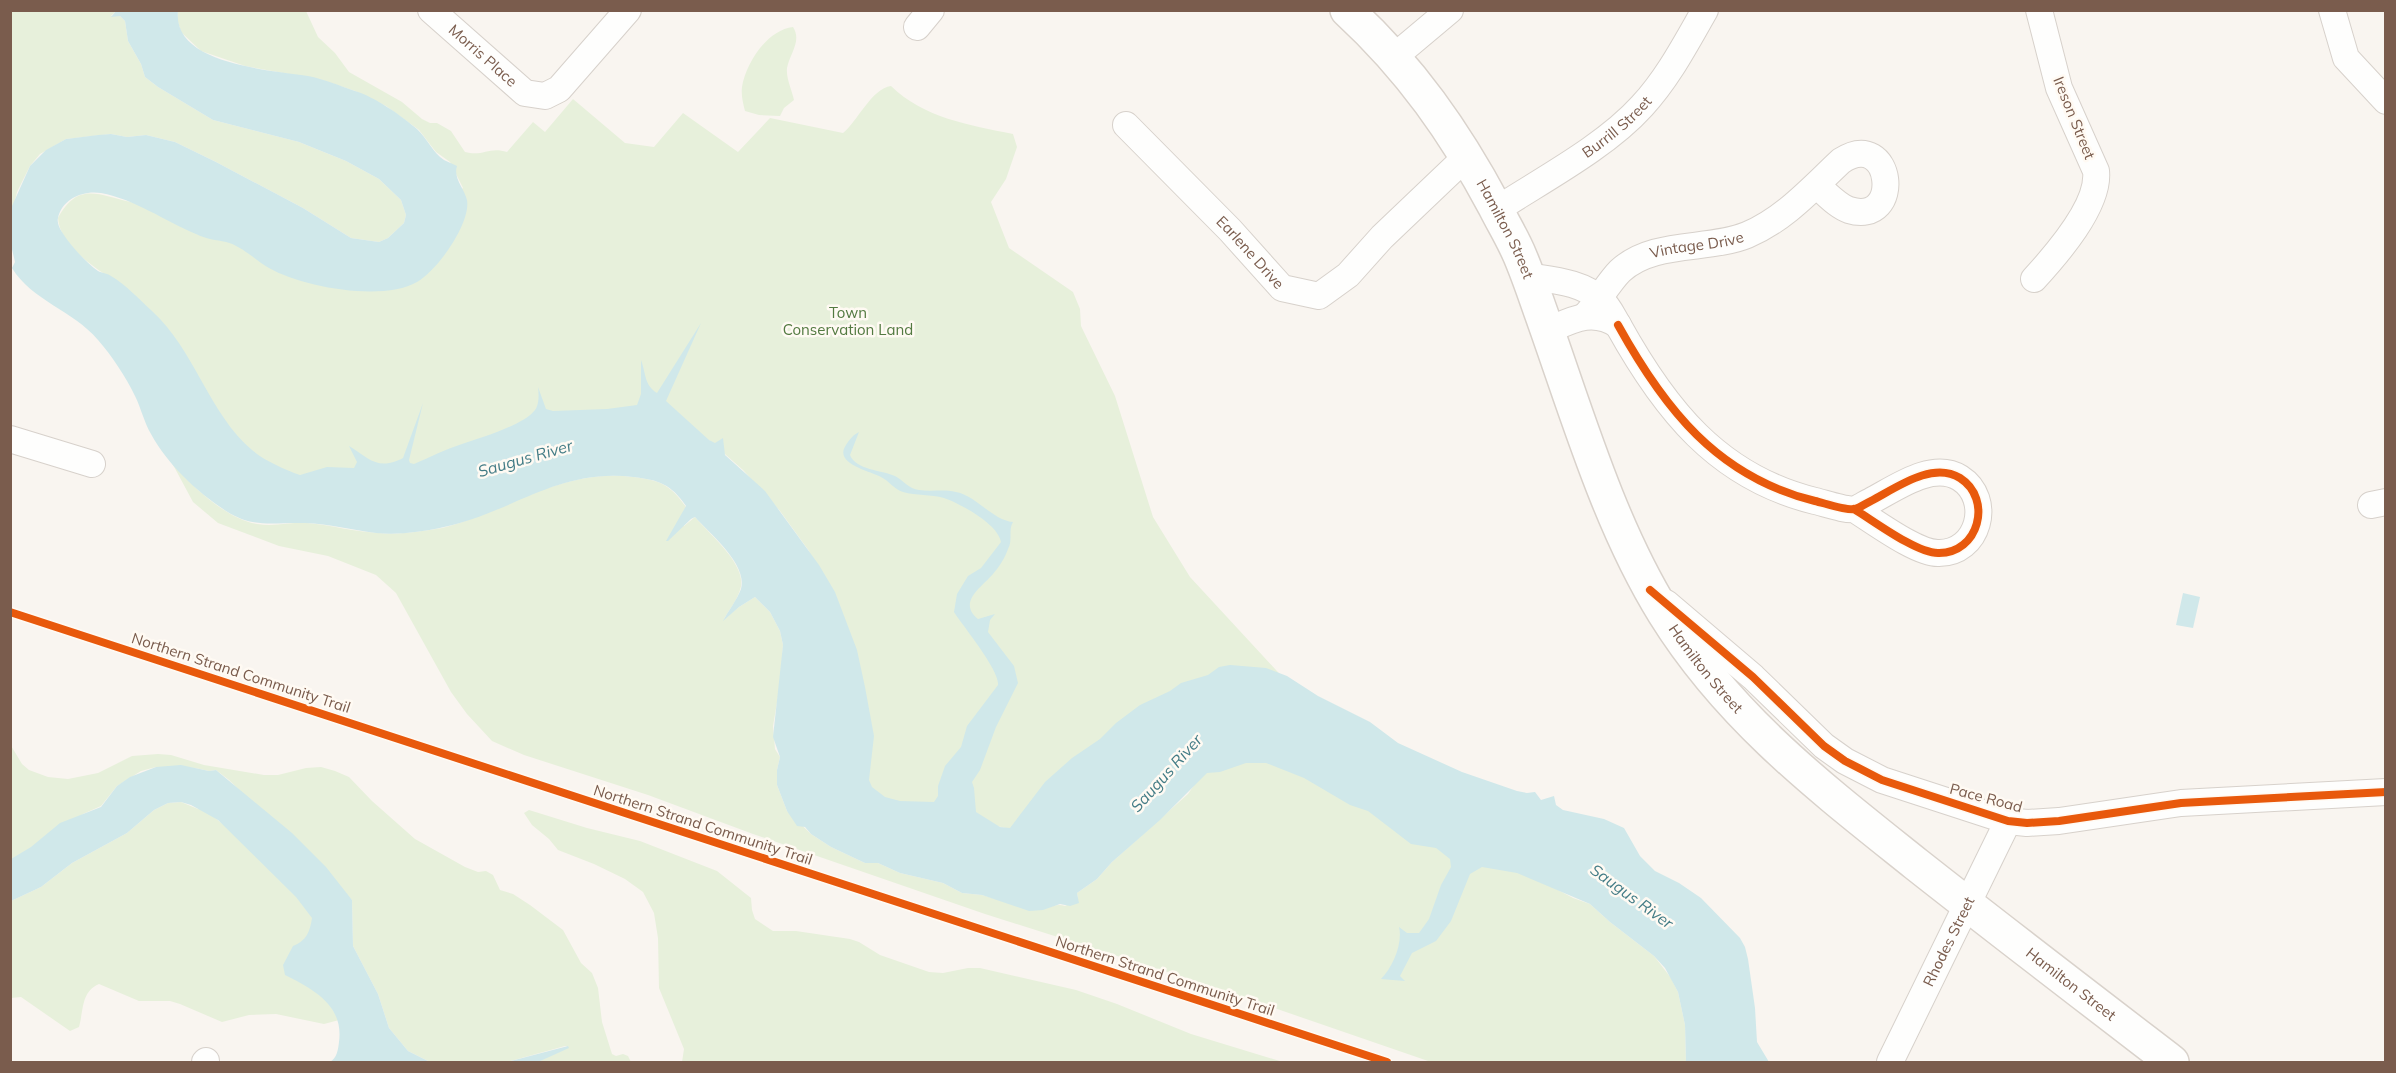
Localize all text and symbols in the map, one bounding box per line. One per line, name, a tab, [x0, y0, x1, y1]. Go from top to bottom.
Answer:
street label: Morris Place	[445, 20, 521, 91]
street label: Ireson Street	[2049, 74, 2100, 162]
street label: Burrill Street	[1578, 92, 1656, 162]
street label: Hamilton Street	[1473, 176, 1538, 281]
street label: Earlene Drive	[1212, 212, 1288, 293]
street label: Vintage Drive	[1648, 227, 1746, 262]
park label: Town Conservation Land	[783, 303, 913, 339]
water label: Saugus River	[475, 435, 576, 481]
street label: Hamilton Street	[1665, 620, 1747, 717]
street label: Northern Strand Community Trail	[129, 628, 353, 717]
water label: Saugus River	[1126, 729, 1207, 816]
street label: Pace Road	[1948, 779, 2025, 816]
street label: Northern Strand Community Trail	[591, 780, 815, 869]
water label: Saugus River	[1587, 859, 1678, 933]
street label: Rhodes Street	[1918, 893, 1979, 990]
street label: Northern Strand Community Trail	[1053, 931, 1277, 1020]
street label: Hamilton Street	[2022, 943, 2120, 1025]

